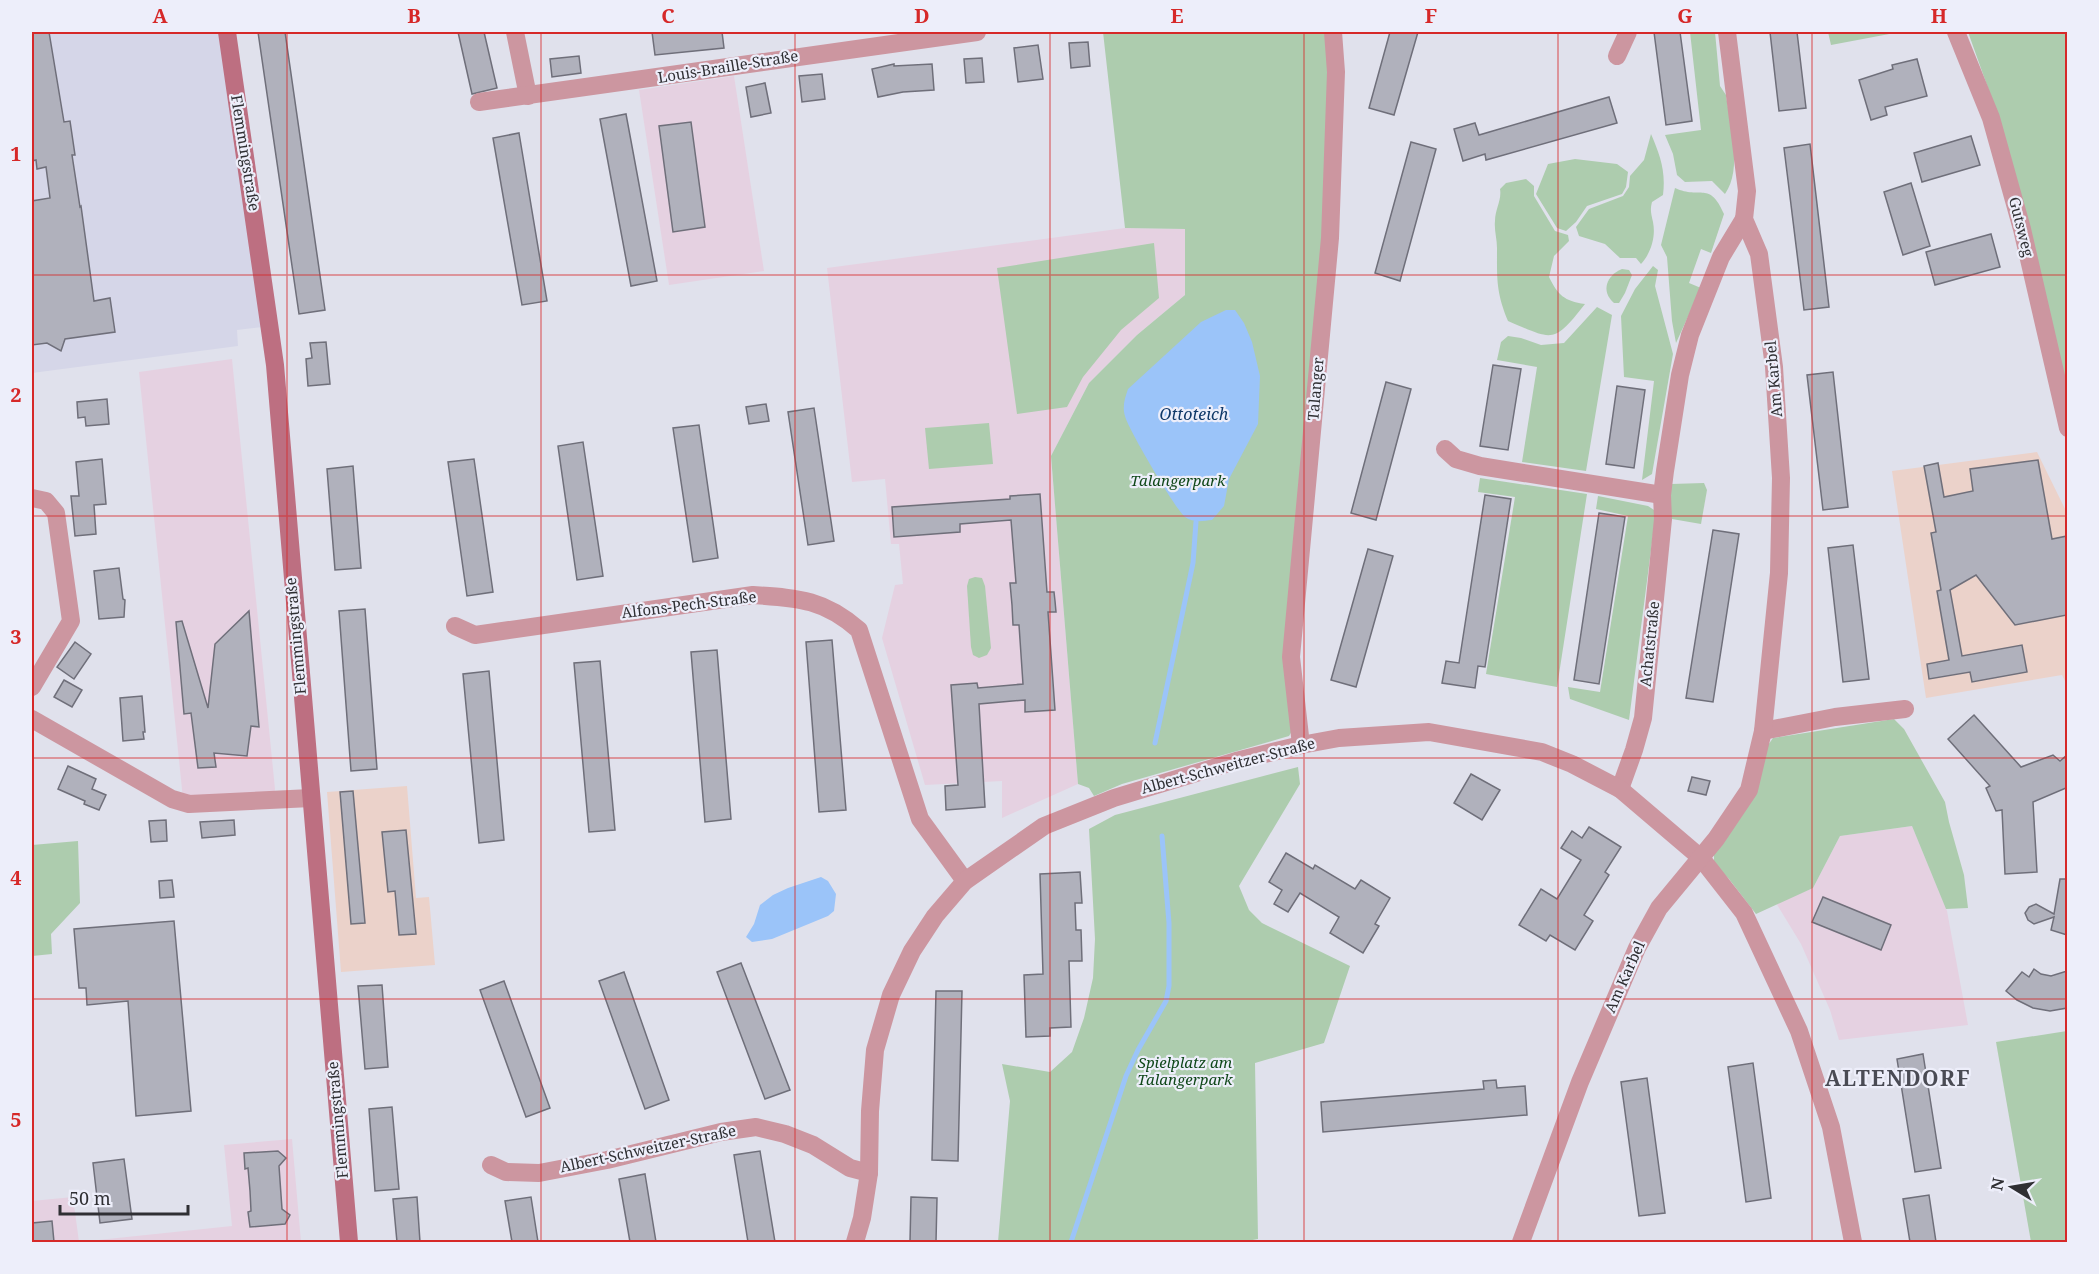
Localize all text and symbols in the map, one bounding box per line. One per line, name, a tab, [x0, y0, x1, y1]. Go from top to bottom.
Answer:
text: A	[152, 2, 168, 29]
text: B	[407, 2, 421, 29]
text: C	[661, 2, 675, 29]
text: D	[914, 2, 930, 29]
text: E	[1170, 2, 1184, 29]
text: F	[1425, 2, 1437, 29]
text: G	[1677, 2, 1693, 29]
text: H	[1931, 2, 1947, 29]
street label: Louis-Braille-Straße	[656, 45, 799, 87]
street label: Flemmingstraße	[227, 93, 265, 212]
text: 1	[10, 140, 22, 167]
street label: Gutsweg	[2005, 195, 2039, 259]
street label: Am Karbel	[1760, 340, 1786, 418]
street label: Talanger	[1302, 357, 1328, 421]
text: 2	[10, 381, 22, 408]
water label: Ottoteich	[1160, 403, 1229, 425]
park label: Talangerpark	[1130, 470, 1226, 490]
street label: Flemmingstraße	[280, 577, 310, 695]
street label: Alfons-Pech-Straße	[620, 586, 757, 622]
street label: Achatstraße	[1635, 600, 1663, 688]
text: 3	[10, 623, 22, 650]
street label: Albert-Schweitzer-Straße	[1139, 732, 1317, 798]
text: 4	[10, 864, 22, 891]
street label: Am Karbel	[1599, 937, 1649, 1016]
park label: Spielplatz am Talangerpark	[1137, 1052, 1233, 1089]
street label: Flemmingstraße	[322, 1061, 352, 1179]
district label: ALTENDORF	[1825, 1064, 1971, 1092]
text: 5	[10, 1106, 22, 1133]
street label: Albert-Schweitzer-Straße	[558, 1120, 738, 1176]
north arrow	[1982, 1157, 2042, 1217]
text: N	[1985, 1175, 2009, 1192]
scale bar	[60, 1178, 188, 1216]
text: 50 m	[69, 1186, 111, 1210]

